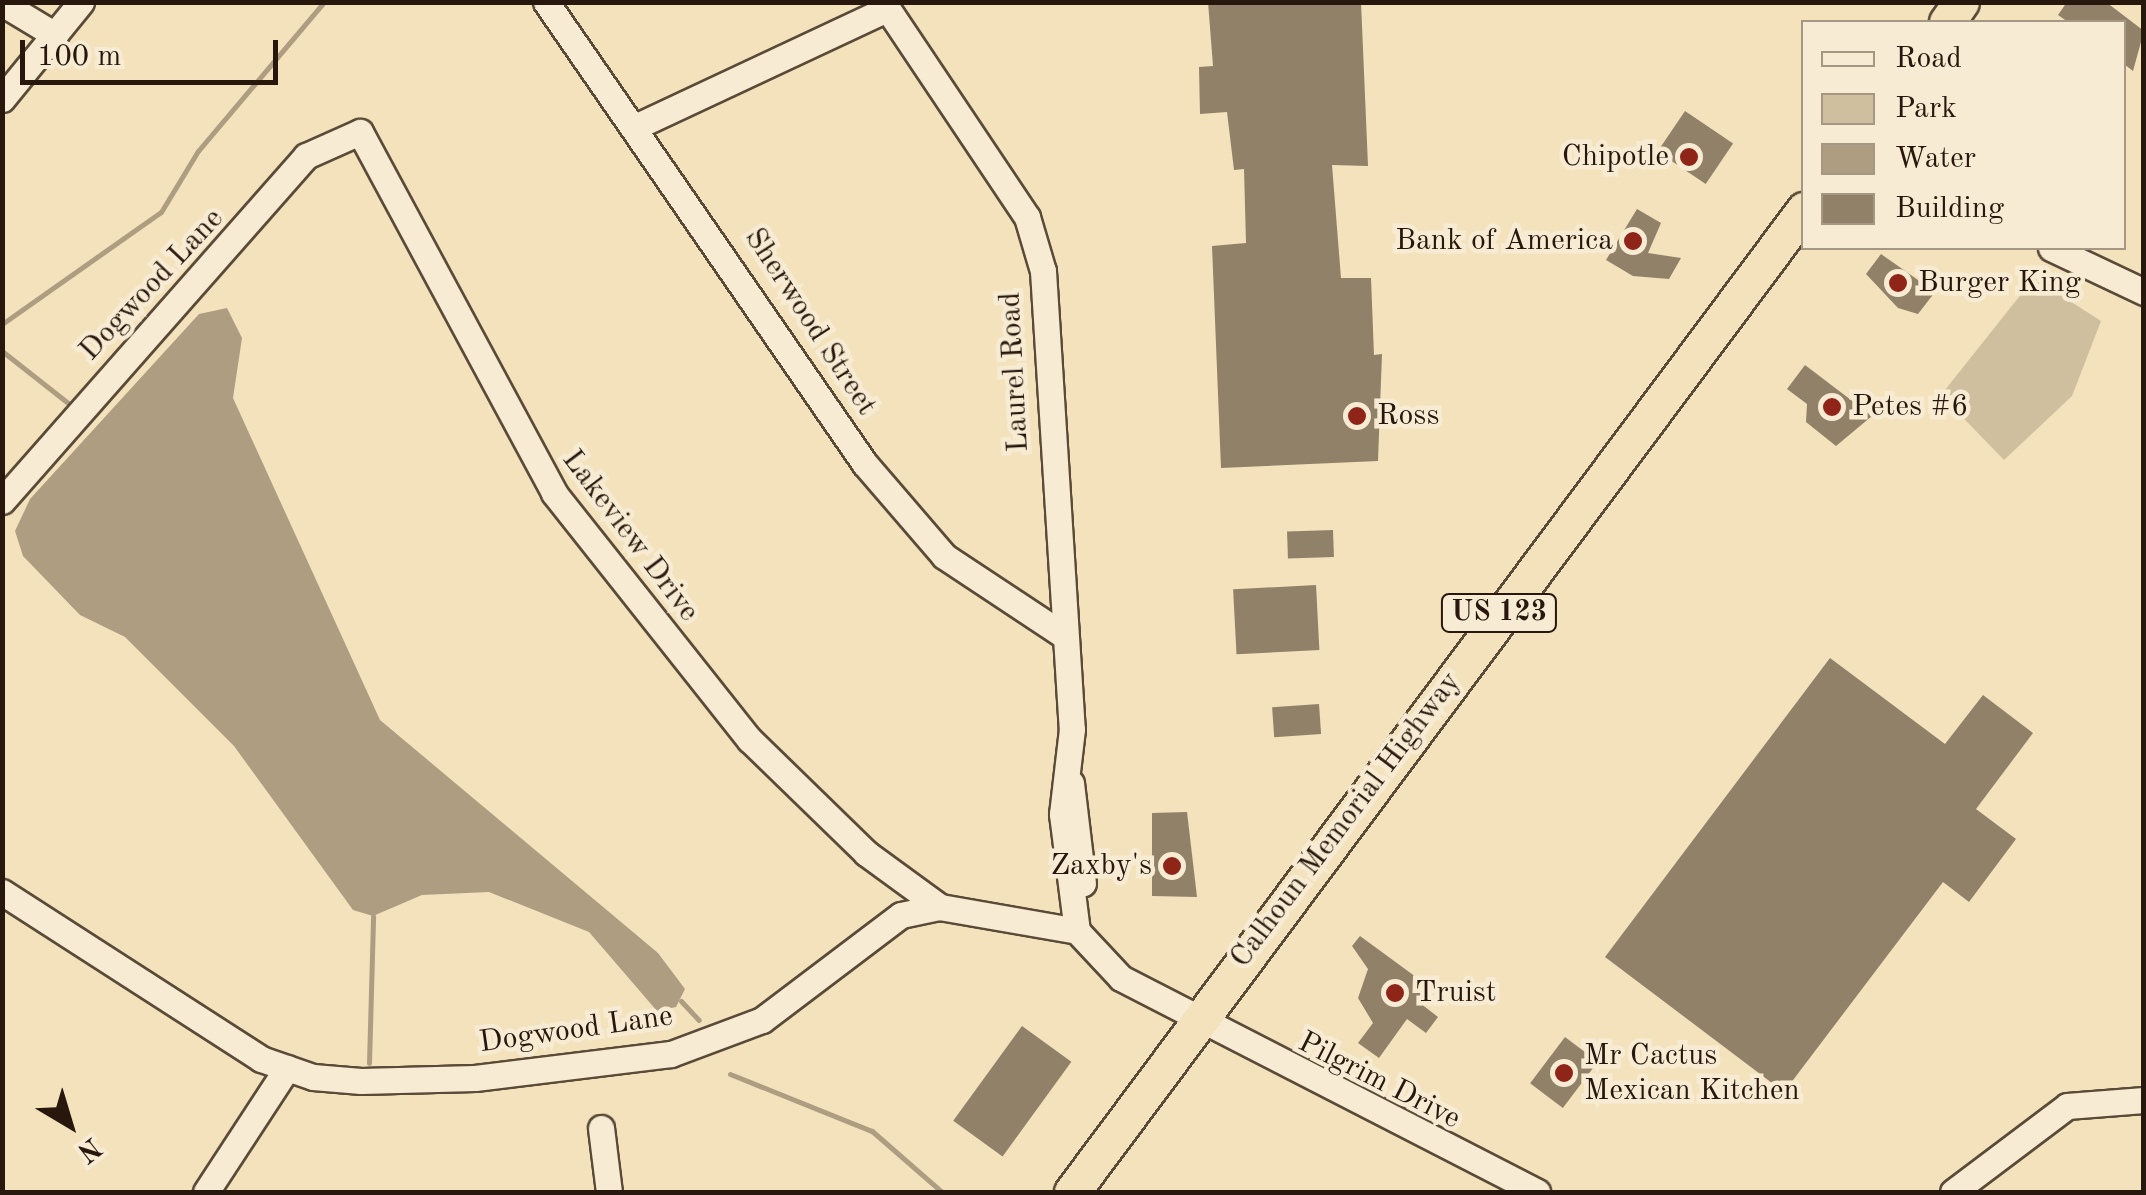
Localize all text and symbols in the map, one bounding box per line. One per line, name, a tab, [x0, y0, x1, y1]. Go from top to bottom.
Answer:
scale bar	[25, 20, 282, 82]
legend	[1801, 20, 2126, 250]
text: 100 m	[37, 42, 121, 72]
text: Road	[1895, 44, 1962, 74]
text: Park	[1895, 94, 1957, 124]
place label: Chipotle	[1562, 139, 1669, 175]
text: Water	[1895, 144, 1976, 174]
marker: Chipotle	[1678, 146, 1700, 168]
text: Building	[1895, 194, 2004, 224]
street label: Dogwood Lane	[72, 201, 232, 369]
street label: Sherwood Street	[736, 222, 884, 422]
place label: Bank of America	[1395, 223, 1613, 259]
marker: Bank of America	[1622, 230, 1644, 252]
place label: Burger King	[1918, 265, 2081, 301]
marker: Burger King	[1887, 272, 1909, 294]
street label: Laurel Road	[993, 291, 1037, 453]
place label: Petes #6	[1852, 389, 1968, 425]
marker: Petes #6	[1821, 396, 1843, 418]
place label: Ross	[1377, 398, 1439, 434]
marker: Ross	[1346, 405, 1368, 427]
street label: Lakeview Drive	[554, 443, 706, 629]
road number: US 123	[1439, 590, 1559, 636]
street label: Calhoun Memorial Highway	[1223, 665, 1469, 975]
place label: Zaxby's	[1051, 848, 1152, 884]
marker: Zaxby's	[1161, 855, 1183, 877]
place label: Truist	[1415, 975, 1496, 1011]
marker: Truist	[1384, 982, 1406, 1004]
street label: Dogwood Lane	[477, 999, 675, 1061]
street label: Pilgrim Drive	[1292, 1025, 1466, 1137]
place label: Mr Cactus Mexican Kitchen	[1584, 1038, 1800, 1108]
marker: Mr Cactus Mexican Kitchen	[1553, 1062, 1575, 1084]
north arrow	[20, 1075, 120, 1175]
text: N	[71, 1131, 106, 1166]

